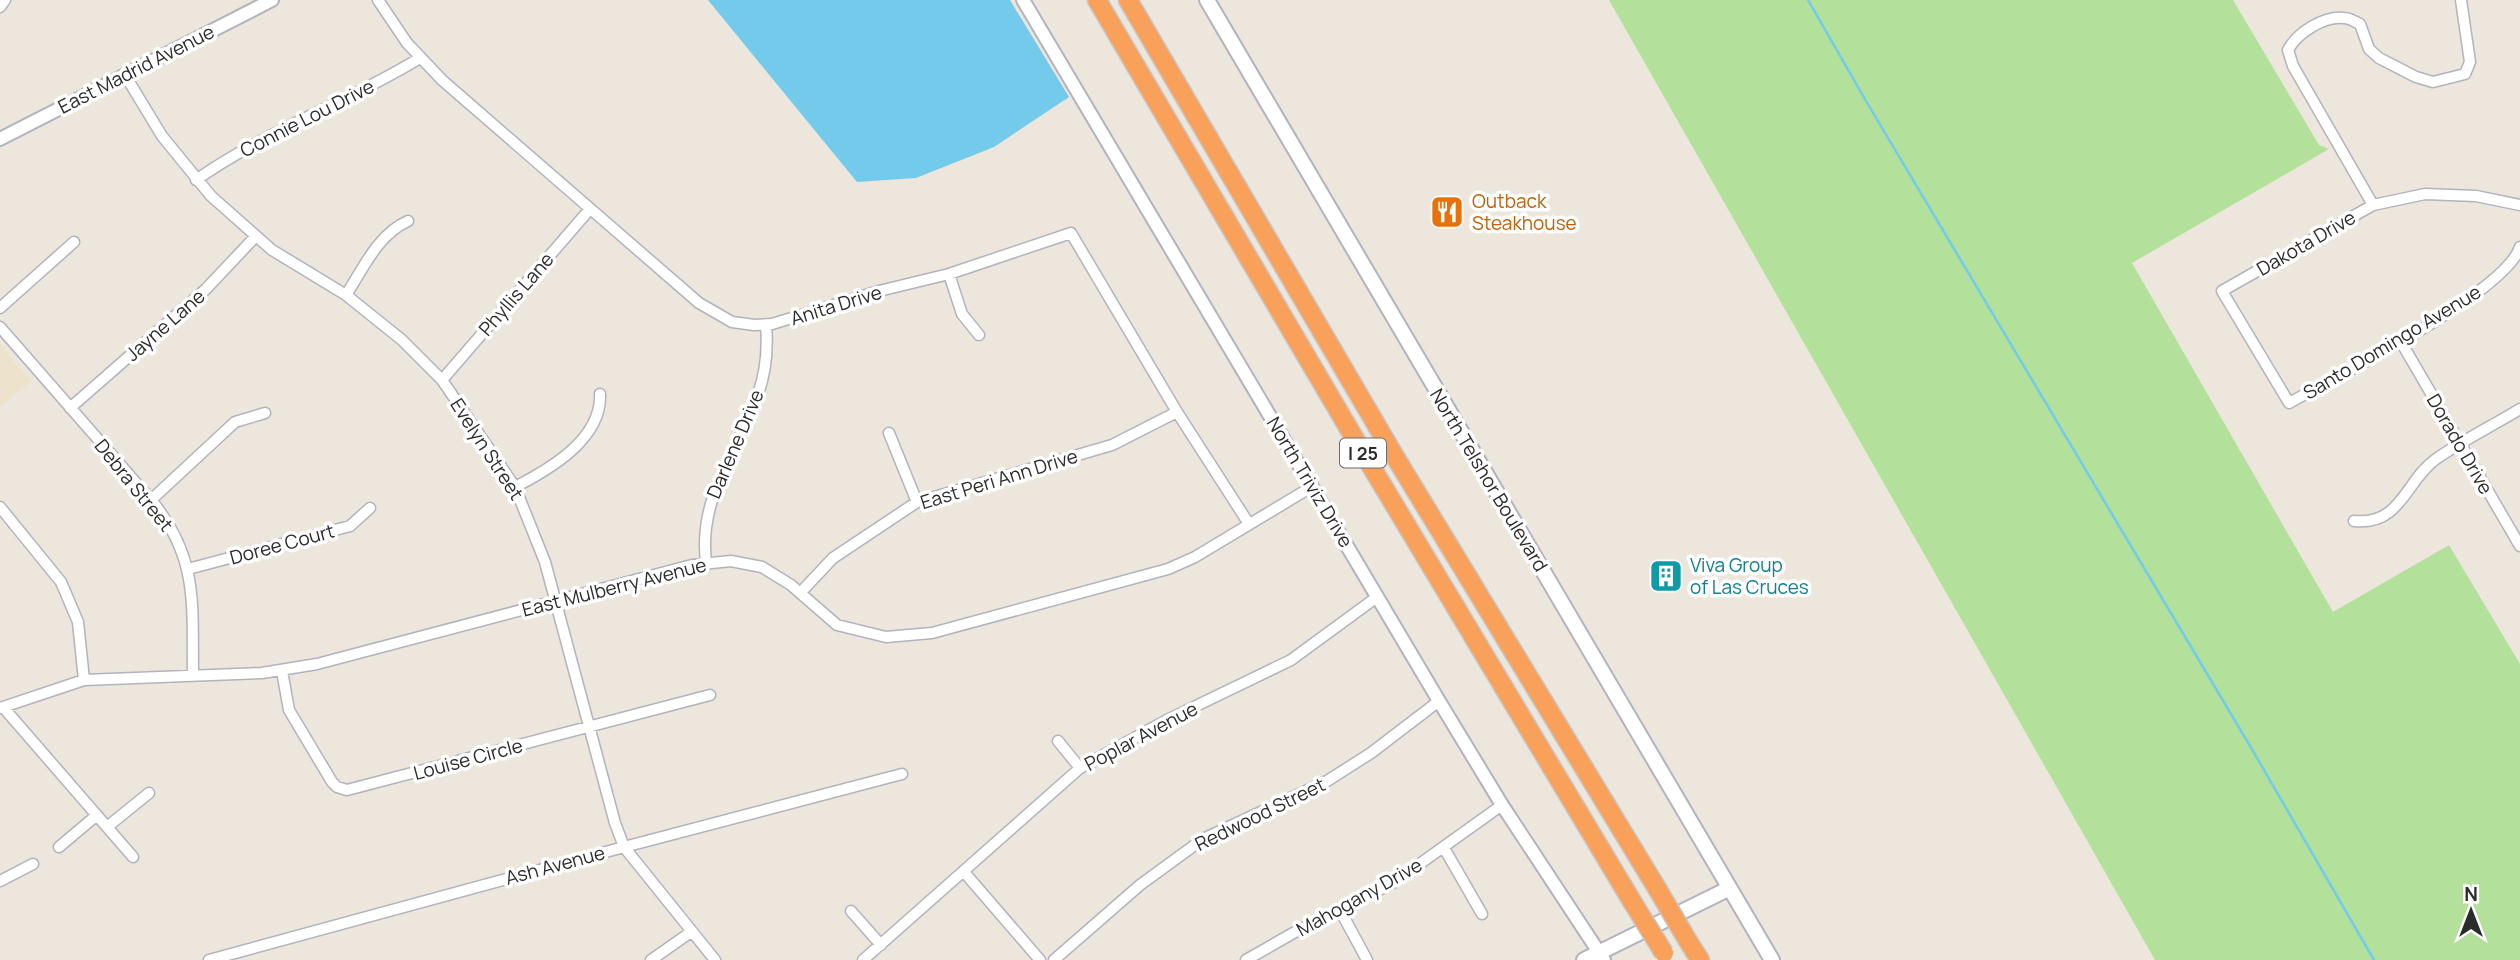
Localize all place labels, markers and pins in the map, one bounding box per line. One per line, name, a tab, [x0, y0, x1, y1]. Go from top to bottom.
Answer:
place label: Outback Steakhouse	[1472, 188, 1577, 236]
restaurant icon: Outback Steakhouse	[1428, 193, 1466, 231]
place label: Viva Group of Las Cruces	[1690, 552, 1809, 600]
building icon: Viva Group of Las Cruces	[1647, 557, 1685, 595]

